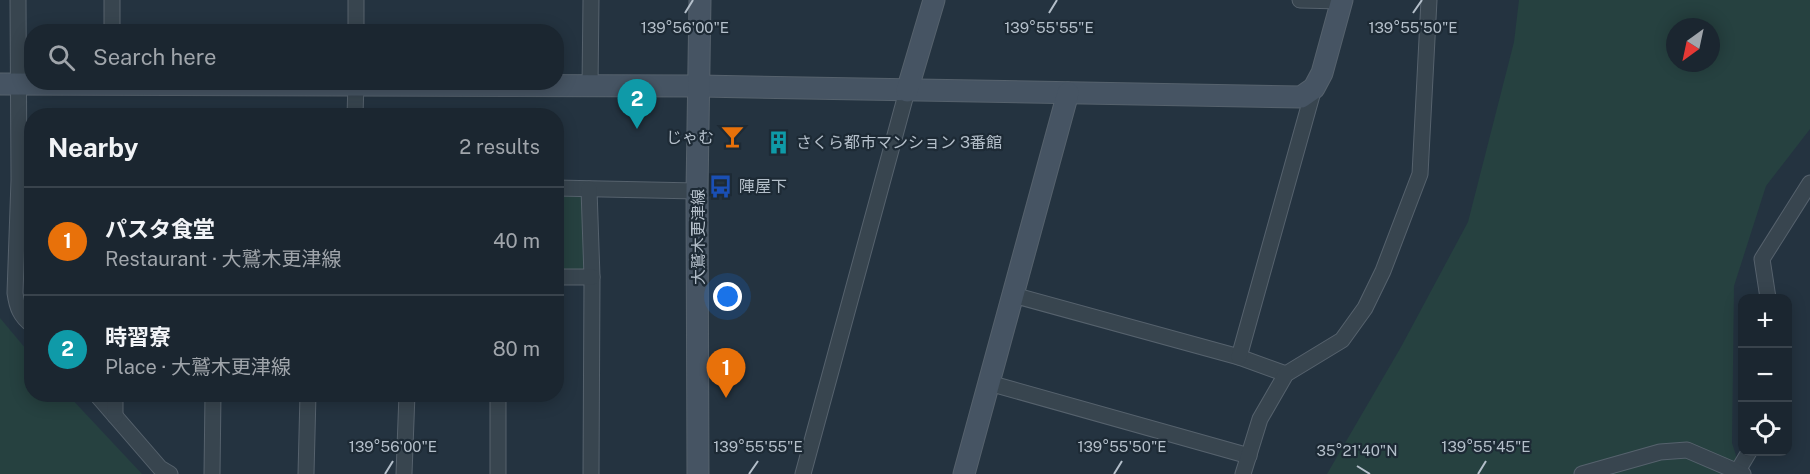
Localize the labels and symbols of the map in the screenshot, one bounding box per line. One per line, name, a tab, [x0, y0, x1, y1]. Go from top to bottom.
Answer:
north arrow	[1666, 18, 1720, 72]
text: 139°56'00"E	[641, 19, 729, 36]
text: 139°55'55"E	[1004, 19, 1094, 36]
text: 139°55'50"E	[1368, 19, 1458, 36]
pin: 2	[618, 80, 656, 129]
bar icon: じゃむ	[719, 124, 745, 150]
place label: じゃむ	[666, 128, 714, 147]
building icon: さくら都市マンション 3番館	[765, 129, 791, 155]
place label: さくら都市マンション 3番館	[796, 133, 1002, 152]
bus stop icon: 陣屋下	[708, 173, 734, 199]
place label: 陣屋下	[739, 177, 787, 196]
street label: 大鷲木更津線	[689, 189, 708, 285]
your location	[713, 282, 742, 311]
pin: 1	[706, 348, 746, 398]
text: 139°56'00"E	[349, 438, 437, 455]
text: 139°55'55"E	[713, 438, 803, 455]
text: 139°55'50"E	[1077, 438, 1167, 455]
text: 139°55'45"E	[1441, 438, 1531, 455]
text: 35°21'40"N	[1316, 442, 1398, 459]

